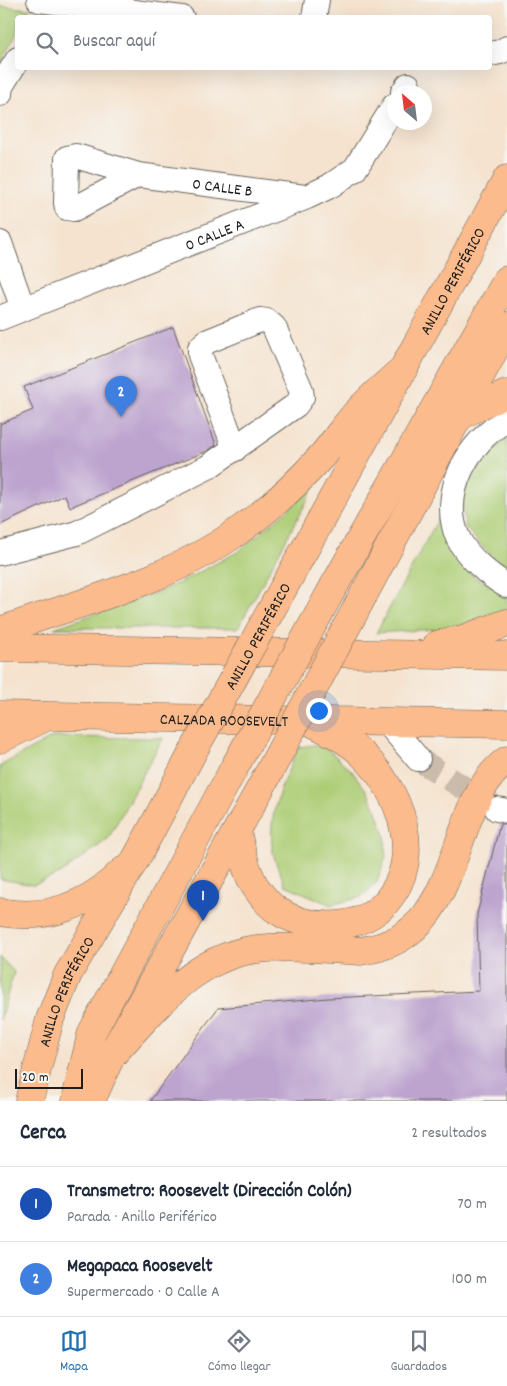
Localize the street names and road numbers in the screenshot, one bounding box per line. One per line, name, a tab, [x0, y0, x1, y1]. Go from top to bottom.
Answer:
street label: 0 CALLE B	[191, 173, 254, 204]
street label: 0 CALLE A	[182, 214, 248, 258]
street label: ANILLO PERIFÉRICO	[415, 224, 492, 340]
street label: ANILLO PERIFÉRICO	[220, 579, 298, 695]
street label: CALZADA ROOSEVELT	[160, 709, 289, 734]
street label: ANILLO PERIFÉRICO	[34, 933, 102, 1050]

